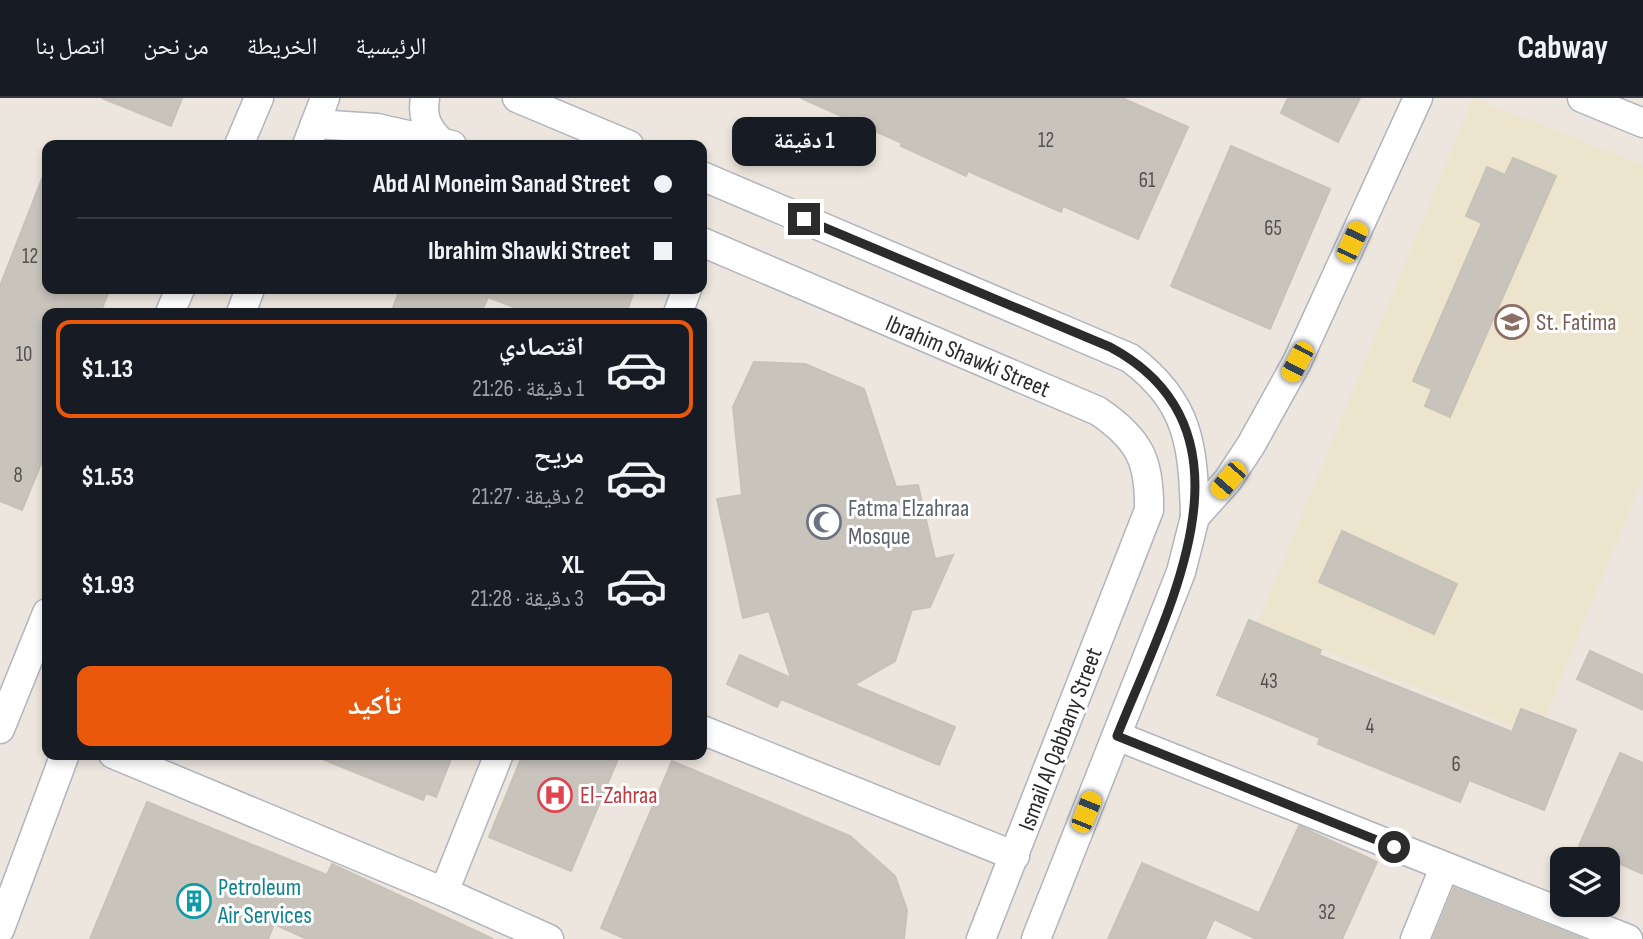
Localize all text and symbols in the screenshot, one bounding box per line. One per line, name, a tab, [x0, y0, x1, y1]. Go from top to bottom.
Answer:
text: Cabway	[1517, 28, 1608, 68]
text: اتصل بنا	[35, 32, 105, 61]
text: من نحن	[143, 32, 209, 61]
text: الخريطة	[247, 32, 317, 61]
text: الرئيسية	[355, 32, 427, 61]
callout: 1 دقيقة	[732, 117, 876, 166]
text: 1 دقيقة	[774, 127, 834, 155]
house number: 12	[1038, 128, 1054, 153]
house number: 61	[1139, 168, 1156, 193]
text: Abd Al Moneim Sanad Street	[373, 169, 630, 200]
route end	[788, 203, 820, 235]
house number: 65	[1264, 216, 1282, 241]
car	[1334, 219, 1371, 265]
text: Ibrahim Shawki Street	[428, 236, 630, 267]
house number: 12	[22, 244, 38, 269]
school or university icon: St. Fatima	[1493, 303, 1531, 341]
place label: St. Fatima	[1536, 308, 1617, 337]
street label: Ibrahim Shawki Street	[881, 309, 1054, 404]
text: اقتصادي	[499, 332, 584, 363]
icon: car	[605, 338, 668, 401]
car	[1278, 339, 1317, 385]
house number: 10	[16, 342, 32, 367]
text: $1.13	[81, 354, 133, 385]
text: 1 دقيقة · 21:26	[472, 375, 584, 403]
text: مريح	[534, 440, 584, 471]
icon: car	[605, 446, 668, 509]
car	[1207, 457, 1250, 503]
text: $1.53	[81, 462, 134, 493]
house number: 8	[13, 463, 23, 488]
text: 2 دقيقة · 21:27	[472, 483, 584, 511]
place label: Fatma Elzahraa Mosque	[848, 494, 969, 551]
mosque icon: Fatma Elzahraa Mosque	[805, 503, 843, 541]
text: XL	[562, 550, 584, 581]
icon: car	[605, 554, 668, 617]
text: $1.93	[81, 570, 135, 601]
text: 3 دقيقة · 21:28	[471, 585, 584, 613]
street label: Ismail Al Qabbany Street	[1012, 644, 1109, 835]
button: تأكيد	[77, 666, 672, 746]
house number: 43	[1260, 669, 1278, 694]
house number: 4	[1366, 714, 1375, 739]
house number: 6	[1451, 752, 1461, 777]
hospital icon: El-Zahraa	[536, 776, 574, 814]
place label: El-Zahraa	[580, 781, 658, 810]
car	[1069, 789, 1104, 835]
route start	[1378, 831, 1410, 863]
map controls	[1550, 847, 1620, 917]
button: layers	[1550, 847, 1620, 917]
place label: Petroleum Air Services	[217, 873, 312, 930]
building icon: Petroleum Air Services	[175, 882, 213, 920]
house number: 32	[1318, 900, 1336, 925]

